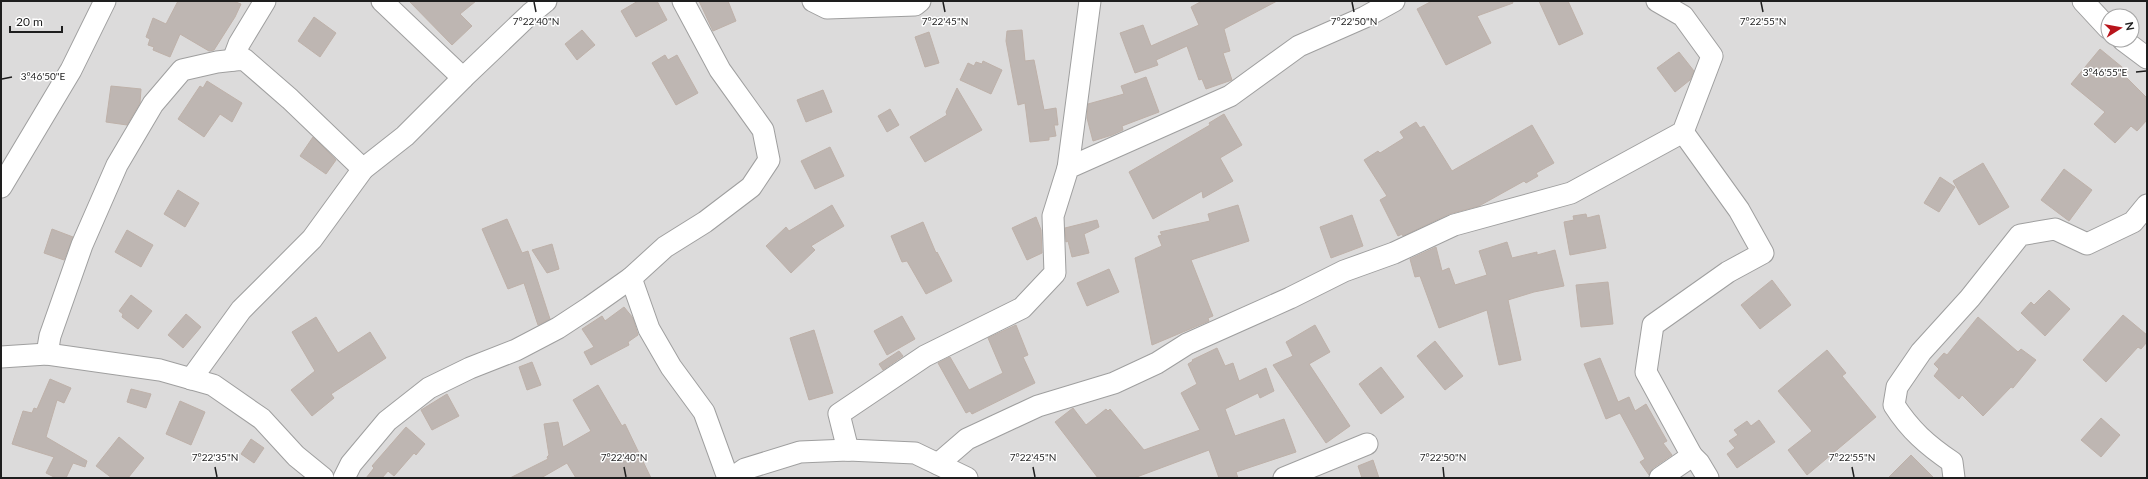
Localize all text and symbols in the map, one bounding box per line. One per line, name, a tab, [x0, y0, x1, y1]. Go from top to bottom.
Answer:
scale bar	[10, 8, 62, 34]
north arrow	[2100, 8, 2140, 48]
text: 20 m	[16, 14, 43, 29]
text: 7°22'40"N	[513, 15, 559, 27]
text: 7°22'45"N	[922, 15, 968, 27]
text: 7°22'50"N	[1331, 15, 1377, 27]
text: 7°22'55"N	[1740, 15, 1786, 27]
text: N	[2123, 21, 2137, 31]
text: 3°46'55"E	[2083, 66, 2128, 78]
text: 3°46'50"E	[21, 70, 66, 82]
text: 7°22'35"N	[192, 451, 238, 463]
text: 7°22'40"N	[601, 451, 647, 463]
text: 7°22'45"N	[1010, 451, 1056, 463]
text: 7°22'50"N	[1420, 451, 1466, 463]
text: 7°22'55"N	[1829, 451, 1875, 463]

